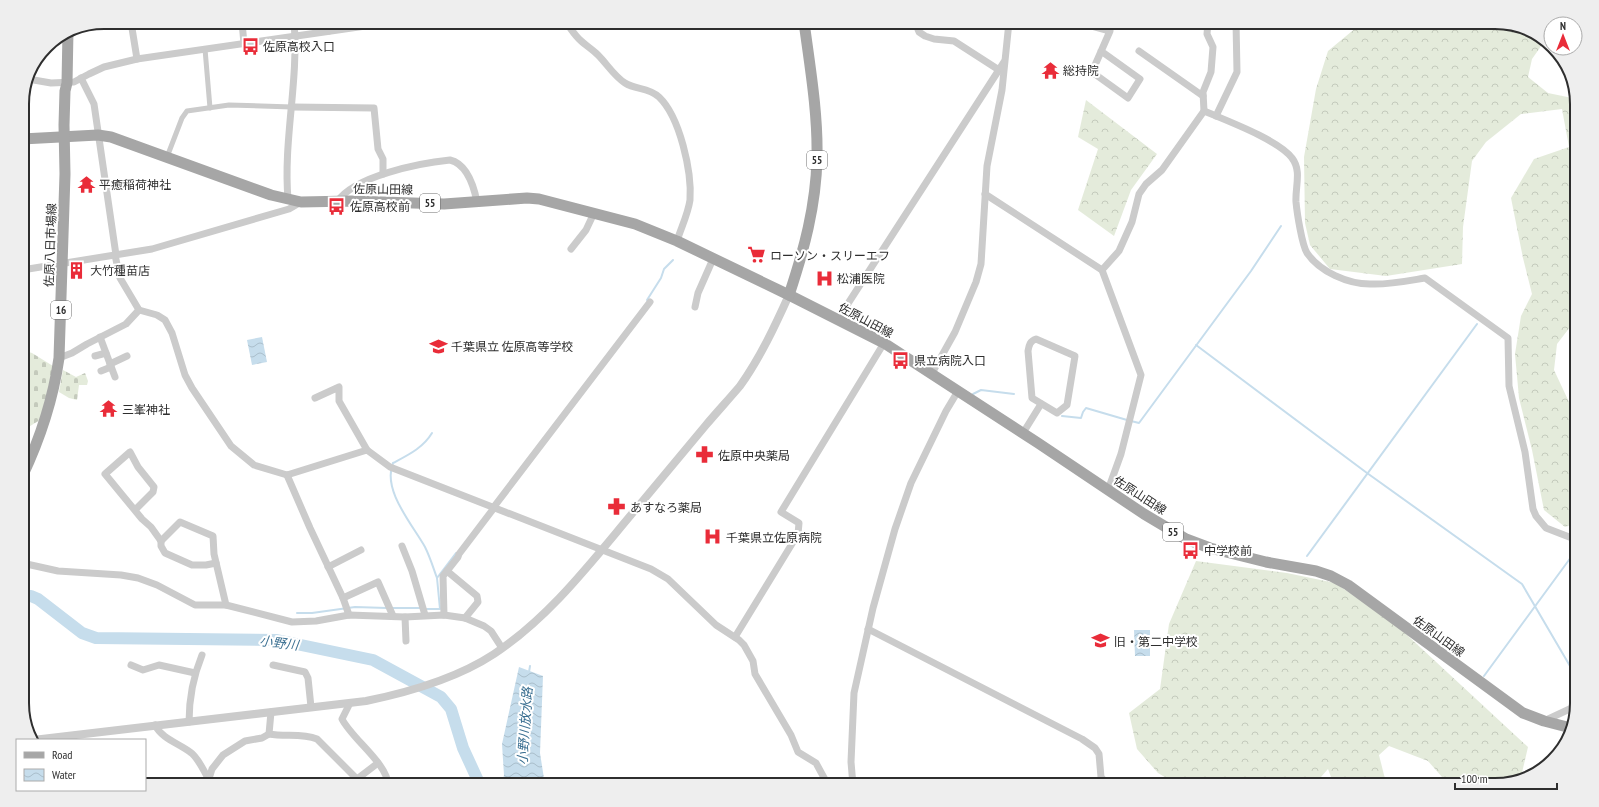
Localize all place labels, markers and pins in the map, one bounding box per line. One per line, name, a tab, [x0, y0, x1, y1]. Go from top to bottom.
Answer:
bus stop icon: 佐原高校入口	[240, 36, 260, 56]
place label: 佐原高校入口	[263, 39, 335, 54]
temple icon: 総持院	[1040, 60, 1060, 80]
place label: 総持院	[1063, 63, 1099, 78]
temple icon: 平癒稲荷神社	[76, 174, 96, 194]
place label: 平癒稲荷神社	[99, 177, 171, 192]
bus stop icon: 佐原高校前	[327, 196, 347, 216]
place label: 佐原高校前	[350, 199, 410, 214]
supermarket icon: ローソン・スリーエフ	[747, 245, 767, 265]
place label: ローソン・スリーエフ	[770, 248, 890, 263]
building icon: 大竹種苗店	[67, 260, 87, 280]
place label: 大竹種苗店	[90, 263, 150, 278]
hospital icon: 松浦医院	[814, 268, 834, 288]
place label: 松浦医院	[837, 271, 885, 286]
school or university icon: 千葉県立 佐原高等学校	[428, 336, 448, 356]
place label: 千葉県立 佐原高等学校	[451, 339, 574, 354]
bus stop icon: 県立病院入口	[891, 350, 911, 370]
place label: 県立病院入口	[914, 353, 986, 368]
temple icon: 三峯神社	[99, 399, 119, 419]
place label: 三峯神社	[122, 402, 170, 417]
pharmacy icon: 佐原中央薬局	[695, 445, 715, 465]
place label: 佐原中央薬局	[718, 448, 790, 463]
pharmacy icon: あすなろ薬局	[607, 497, 627, 517]
place label: あすなろ薬局	[630, 500, 702, 515]
hospital icon: 千葉県立佐原病院	[703, 527, 723, 547]
place label: 千葉県立佐原病院	[726, 530, 822, 545]
bus stop icon: 中学校前	[1181, 540, 1201, 560]
place label: 中学校前	[1204, 543, 1252, 558]
school or university icon: 旧・第二中学校	[1091, 631, 1111, 651]
place label: 旧・第二中学校	[1114, 634, 1198, 649]

